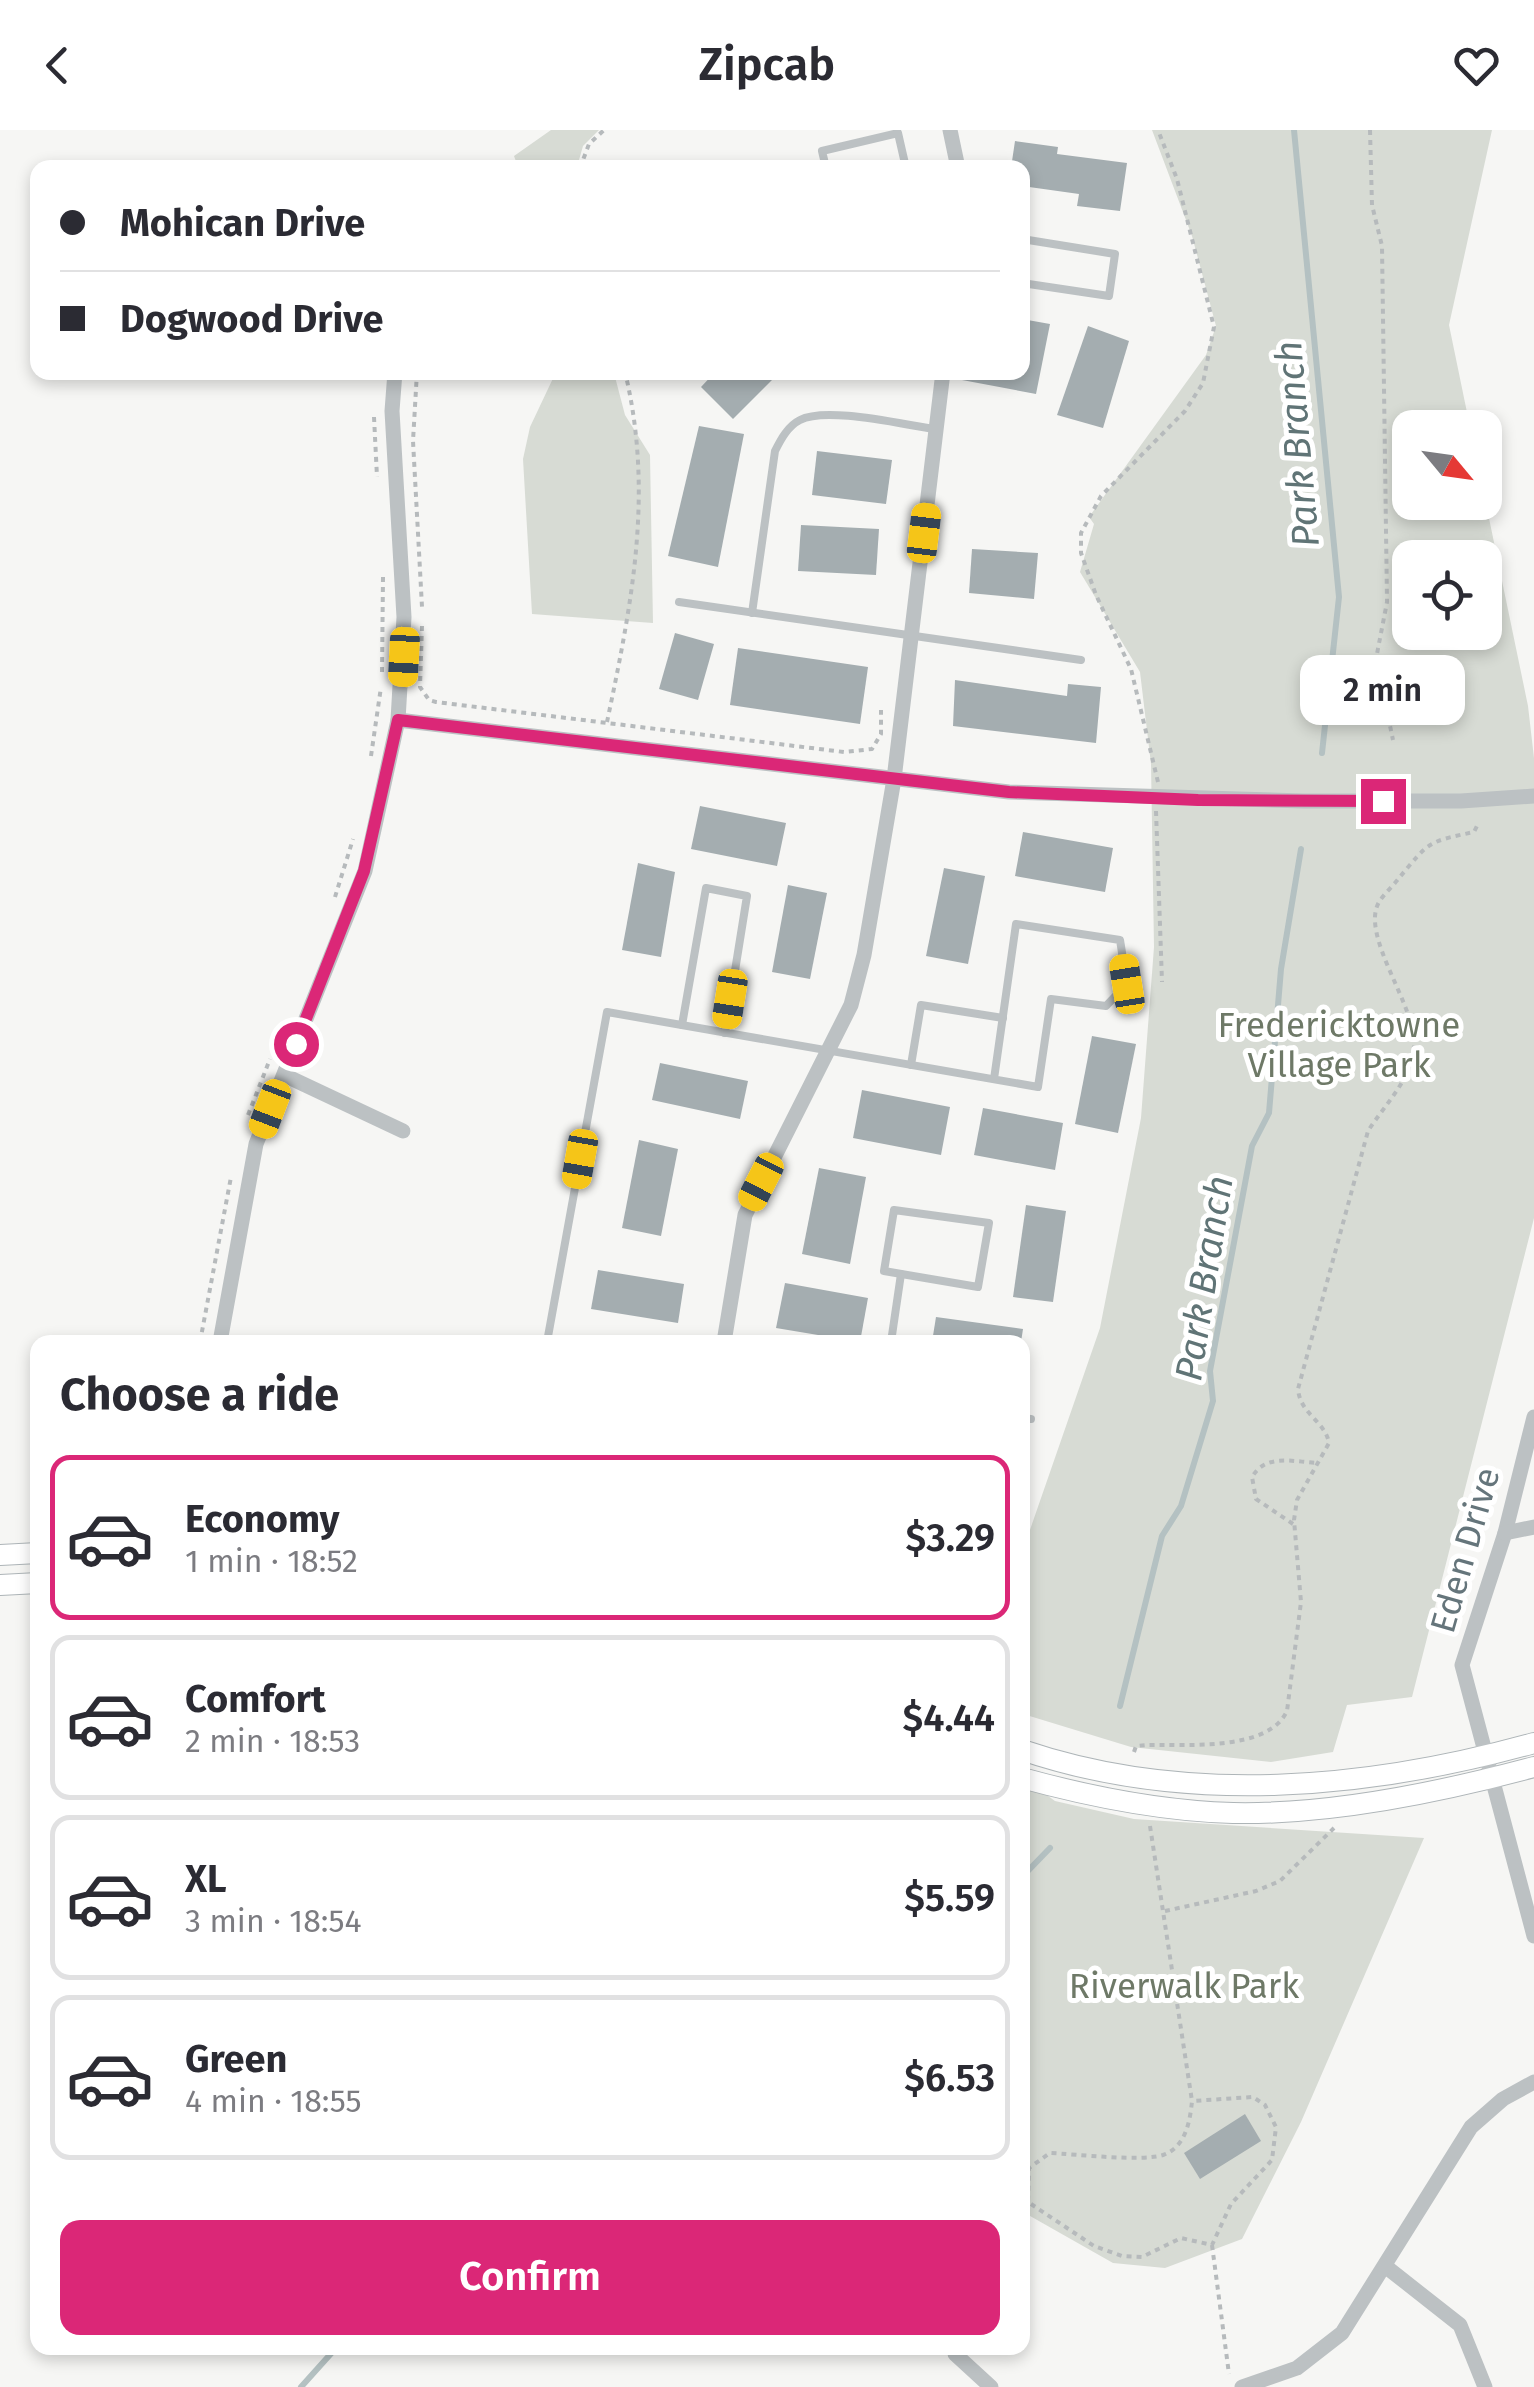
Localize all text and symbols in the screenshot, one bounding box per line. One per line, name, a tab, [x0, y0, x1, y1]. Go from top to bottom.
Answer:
icon: back	[30, 38, 85, 93]
text: Zipcab	[699, 38, 835, 92]
icon: heart	[1449, 38, 1504, 93]
text: Mohican Drive	[120, 200, 365, 246]
text: Dogwood Drive	[120, 296, 383, 342]
water label: Park Branch	[1265, 339, 1329, 549]
north arrow	[1392, 410, 1502, 520]
map controls	[1392, 410, 1502, 650]
car	[905, 501, 943, 565]
button: locate	[1392, 540, 1502, 650]
car	[387, 626, 421, 688]
callout: 2 min	[1300, 656, 1466, 726]
text: 2 min	[1343, 671, 1422, 709]
route end	[1361, 779, 1406, 824]
car	[1107, 952, 1147, 1016]
car	[710, 967, 750, 1031]
park label: Fredericktowne Village Park	[1218, 1004, 1460, 1086]
route start	[274, 1022, 319, 1067]
car	[245, 1076, 295, 1142]
car	[560, 1127, 600, 1191]
car	[734, 1148, 788, 1216]
water label: Park Branch	[1165, 1172, 1243, 1384]
text: Choose a ride	[60, 1368, 339, 1422]
street label: Eden Drive	[1421, 1463, 1509, 1637]
icon: car	[65, 1493, 155, 1583]
text: Economy	[185, 1496, 340, 1542]
text: $3.29	[906, 1515, 995, 1561]
text: 1 min · 18:52	[185, 1542, 358, 1580]
icon: car	[65, 1673, 155, 1763]
text: Comfort	[185, 1676, 326, 1722]
text: $4.44	[903, 1695, 995, 1741]
text: 2 min · 18:53	[185, 1722, 360, 1760]
icon: car	[65, 1853, 155, 1943]
text: XL	[185, 1856, 227, 1902]
text: $5.59	[904, 1875, 995, 1921]
text: 3 min · 18:54	[185, 1902, 362, 1940]
park label: Riverwalk Park	[1069, 1965, 1299, 2007]
icon: car	[65, 2033, 155, 2123]
text: Green	[185, 2036, 288, 2082]
text: $6.53	[904, 2055, 995, 2101]
text: 4 min · 18:55	[185, 2082, 362, 2120]
button: Confirm	[60, 2220, 1000, 2335]

